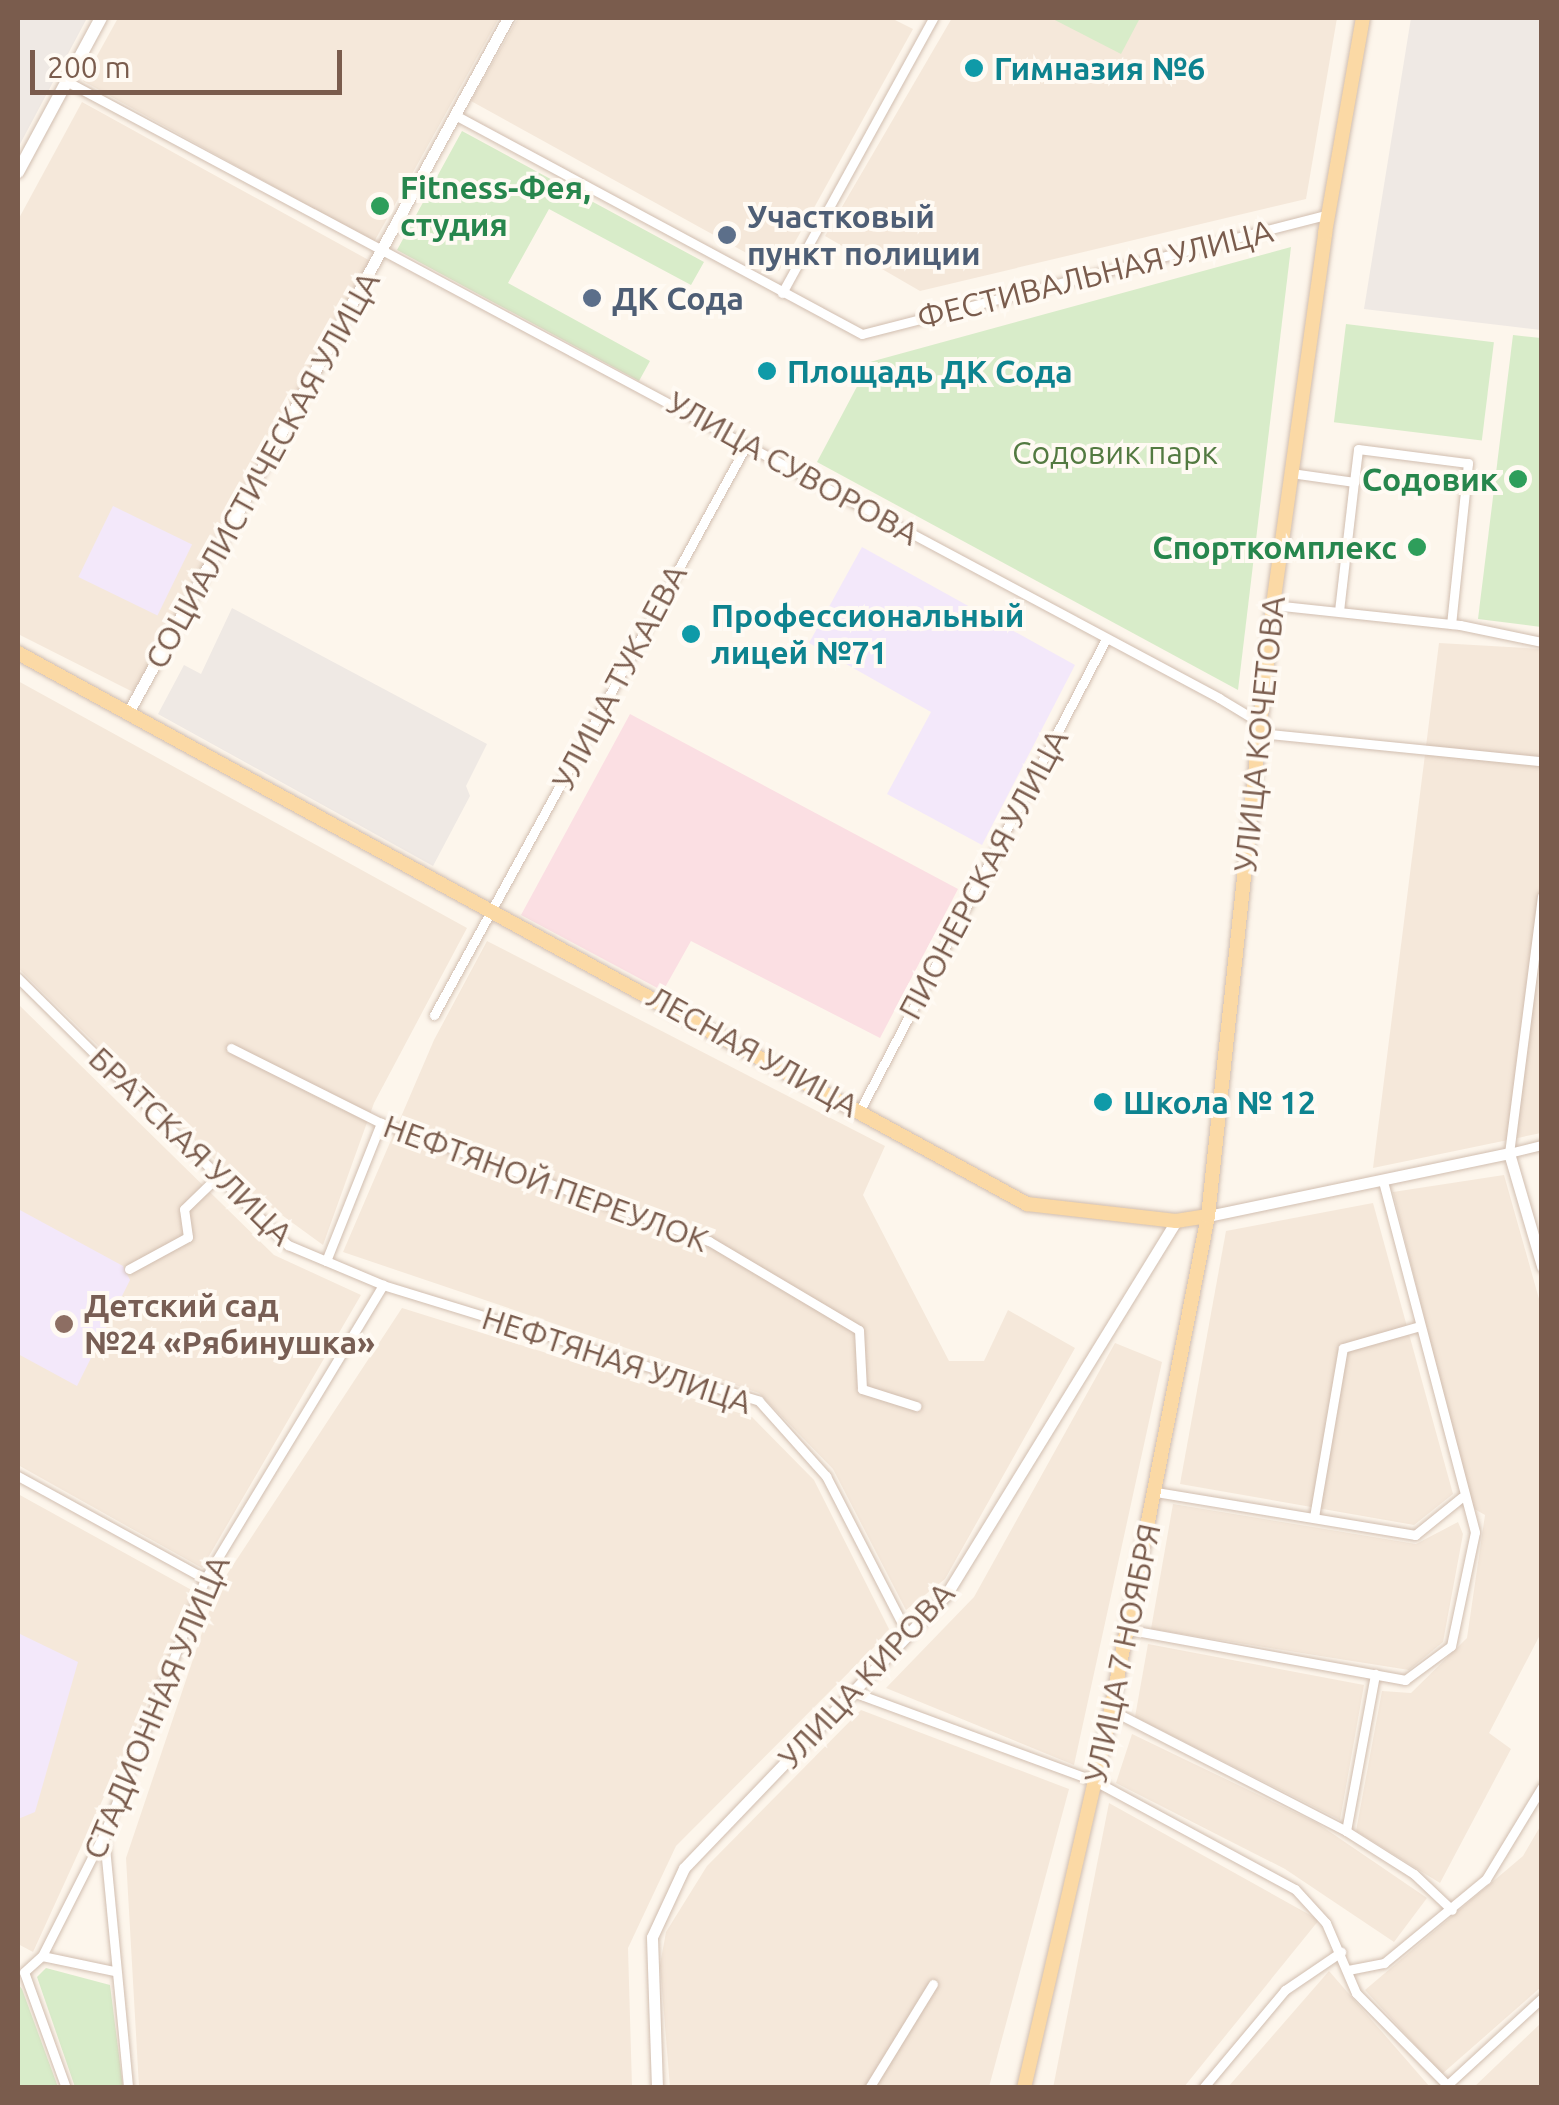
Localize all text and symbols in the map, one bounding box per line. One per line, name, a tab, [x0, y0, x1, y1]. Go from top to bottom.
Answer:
scale bar	[35, 30, 348, 92]
place label: Гимназия №6	[994, 49, 1205, 87]
text: 200 m	[47, 50, 131, 84]
marker: Гимназия №6	[963, 57, 985, 79]
place label: Fitness-Фея, студия	[400, 169, 591, 244]
marker: Fitness-Фея, студия	[369, 195, 391, 217]
place label: Участковый пункт полиции	[747, 198, 980, 273]
street label: ФЕСТИВАЛЬНАЯ УЛИЦА	[913, 211, 1277, 337]
marker: Участковый пункт полиции	[716, 224, 738, 246]
street label: СОЦИАЛИСТИЧЕСКАЯ УЛИЦА	[137, 265, 387, 675]
place label: ДК Сода	[612, 279, 744, 317]
marker: ДК Сода	[581, 287, 603, 309]
place label: Площадь ДК Сода	[787, 352, 1073, 390]
marker: Площадь ДК Сода	[756, 360, 778, 382]
street label: УЛИЦА СУВОРОВА	[661, 383, 925, 553]
park label: Содовик парк	[1012, 433, 1218, 471]
place label: Содовик	[1362, 460, 1498, 498]
marker: Содовик	[1507, 468, 1529, 490]
place label: Спорткомплекс	[1152, 528, 1397, 566]
marker: Спорткомплекс	[1406, 536, 1428, 558]
street label: УЛИЦА ТУКАЕВА	[543, 558, 695, 796]
street label: УЛИЦА КОЧЕТОВА	[1225, 594, 1293, 874]
place label: Профессиональный лицей №71	[711, 597, 1024, 672]
marker: Профессиональный лицей №71	[680, 623, 702, 645]
street label: ПИОНЕРСКАЯ УЛИЦА	[890, 722, 1076, 1026]
street label: ЛЕСНАЯ УЛИЦА	[641, 977, 865, 1125]
street label: БРАТСКАЯ УЛИЦА	[81, 1039, 301, 1253]
place label: Школа № 12	[1123, 1083, 1316, 1121]
marker: Школа № 12	[1092, 1091, 1114, 1113]
street label: НЕФТЯНОЙ ПЕРЕУЛОК	[379, 1106, 713, 1260]
place label: Детский сад №24 «Рябинушка»	[84, 1287, 375, 1362]
street label: НЕФТЯНАЯ УЛИЦА	[477, 1298, 757, 1422]
marker: Детский сад №24 «Рябинушка»	[53, 1313, 75, 1335]
street label: УЛИЦА 7 НОЯБРЯ	[1076, 1520, 1168, 1786]
street label: СТАДИОННАЯ УЛИЦА	[75, 1549, 237, 1865]
street label: УЛИЦА КИРОВА	[770, 1574, 962, 1776]

